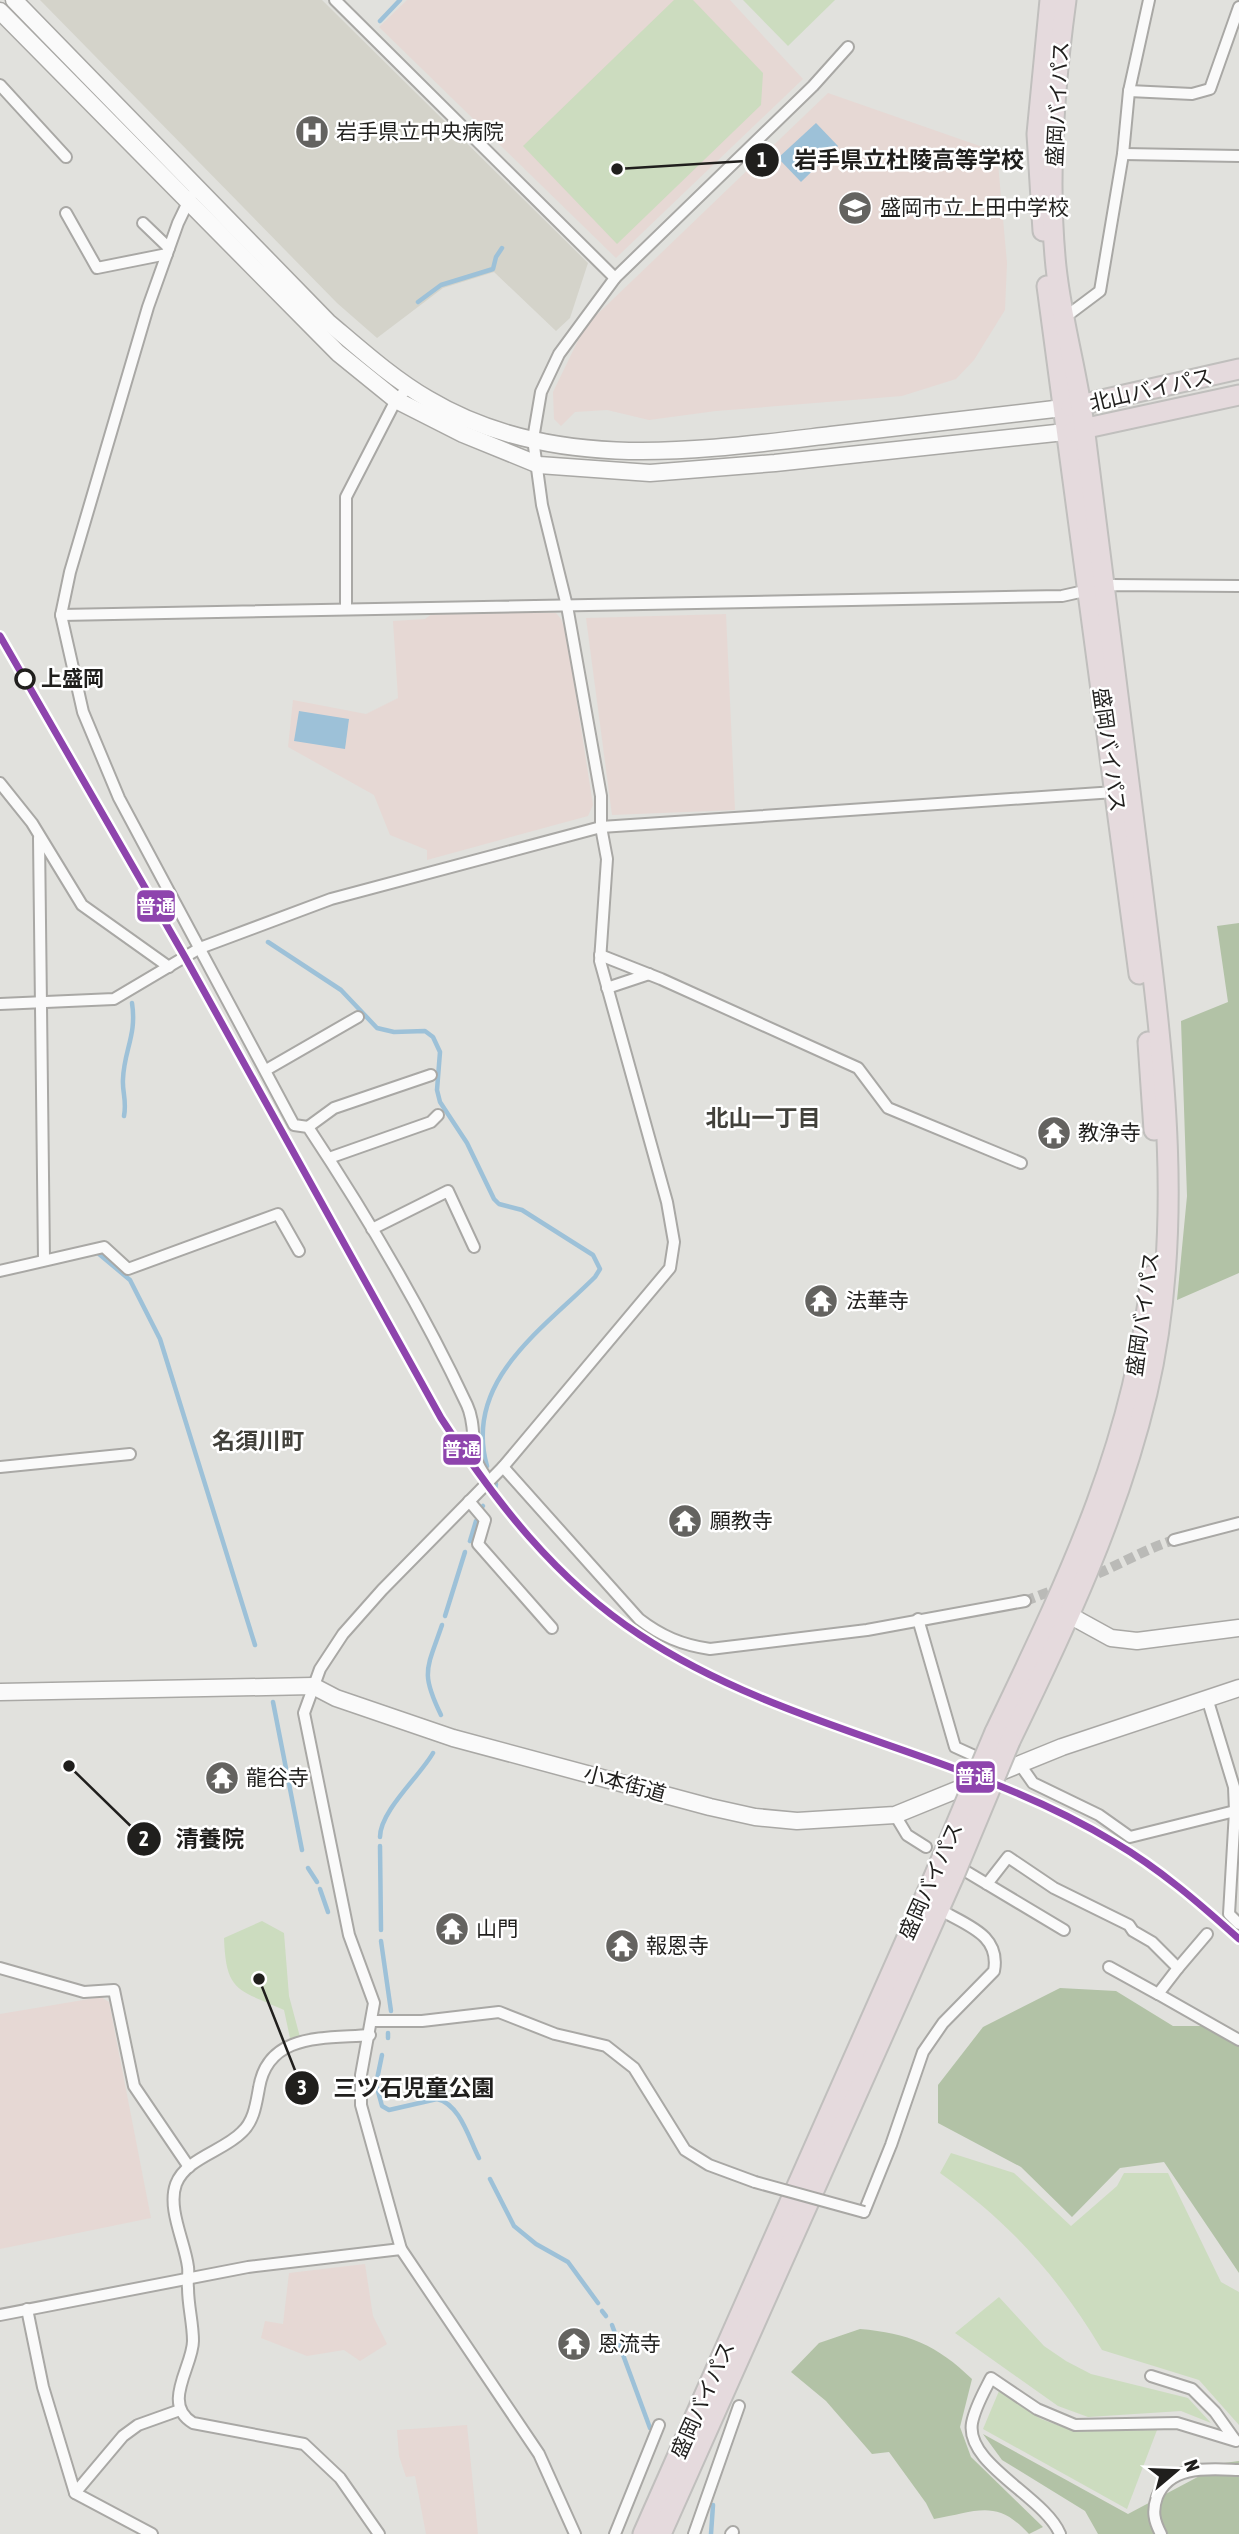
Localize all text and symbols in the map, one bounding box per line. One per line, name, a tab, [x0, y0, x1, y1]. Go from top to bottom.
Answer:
street label: 盛岡バイパス	[1042, 41, 1072, 167]
hospital icon: 岩手県立中央病院	[293, 113, 331, 151]
place label: 岩手県立中央病院	[336, 119, 504, 143]
callout: 岩手県立杜陵高等学校	[745, 138, 1038, 182]
text: 1	[757, 147, 767, 171]
text: 岩手県立杜陵高等学校	[794, 147, 1024, 173]
school or university icon: 盛岡市立上田中学校	[836, 189, 874, 227]
place label: 盛岡市立上田中学校	[880, 195, 1069, 219]
street label: 北山バイパス	[1087, 363, 1215, 415]
place label: 上盛岡	[41, 666, 104, 690]
marker: 上盛岡	[15, 669, 35, 689]
street label: 盛岡バイパス	[1089, 686, 1131, 814]
line badge: 普通	[136, 889, 176, 923]
text: 普通	[137, 895, 175, 917]
district label: 北山一丁目	[706, 1105, 821, 1131]
temple icon: 教浄寺	[1035, 1114, 1073, 1152]
place label: 教浄寺	[1078, 1120, 1141, 1144]
street label: 盛岡バイパス	[1121, 1250, 1163, 1378]
temple icon: 法華寺	[802, 1282, 840, 1320]
place label: 法華寺	[846, 1288, 909, 1312]
district label: 名須川町	[212, 1428, 304, 1454]
line badge: 普通	[442, 1433, 482, 1466]
text: 普通	[443, 1438, 481, 1460]
temple icon: 願教寺	[666, 1502, 704, 1540]
place label: 願教寺	[710, 1508, 773, 1532]
temple icon: 龍谷寺	[203, 1759, 241, 1797]
line badge: 普通	[955, 1760, 996, 1794]
street label: 小本街道	[582, 1761, 669, 1805]
place label: 龍谷寺	[246, 1765, 309, 1789]
text: 普通	[956, 1765, 994, 1787]
callout: 清養院	[126, 1817, 258, 1861]
street label: 盛岡バイパス	[894, 1818, 967, 1943]
text: 2	[139, 1826, 149, 1850]
text: 清養院	[176, 1826, 245, 1852]
temple icon: 山門	[433, 1910, 471, 1948]
place label: 山門	[476, 1916, 518, 1940]
temple icon: 報恩寺	[603, 1927, 641, 1965]
place label: 報恩寺	[646, 1933, 709, 1957]
callout: 三ツ石児童公園	[285, 2066, 509, 2110]
text: 3	[297, 2075, 307, 2099]
text: 三ツ石児童公園	[334, 2075, 495, 2101]
temple icon: 恩流寺	[555, 2325, 593, 2363]
place label: 恩流寺	[598, 2331, 661, 2355]
street label: 盛岡バイパス	[666, 2337, 739, 2462]
north arrow	[1141, 2436, 1211, 2506]
text: N	[1180, 2457, 1204, 2474]

